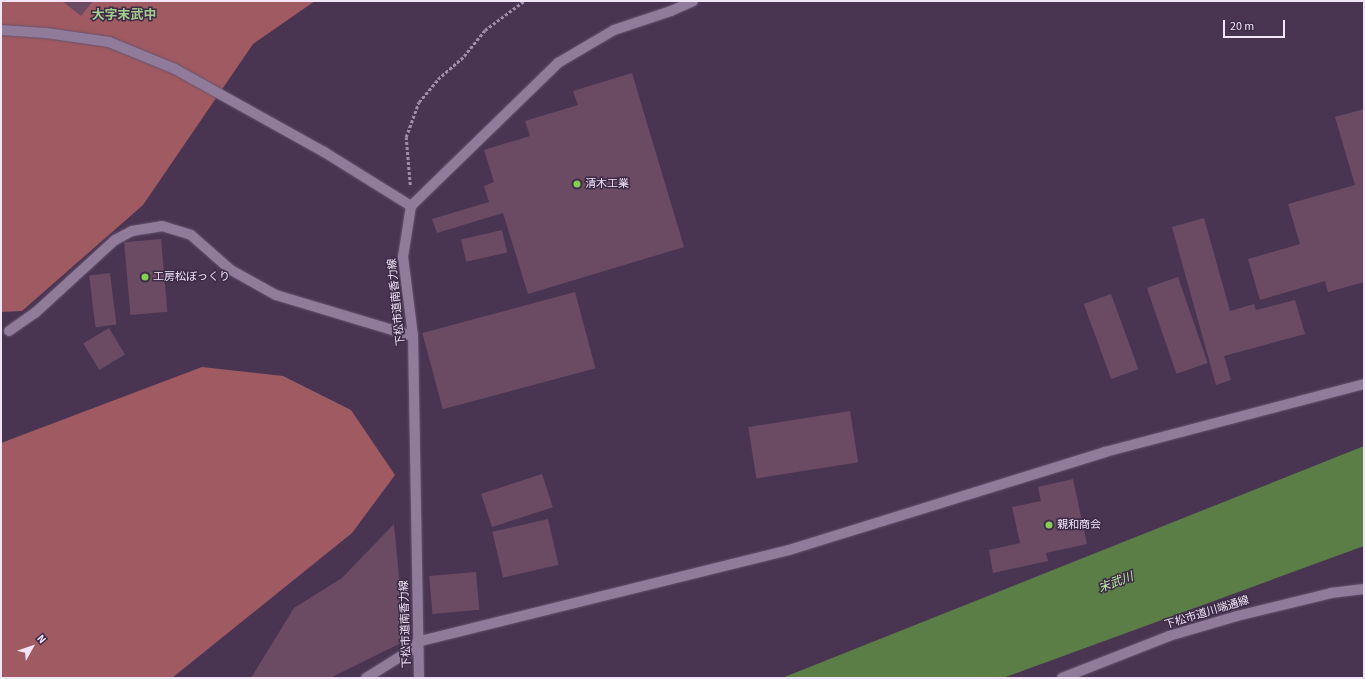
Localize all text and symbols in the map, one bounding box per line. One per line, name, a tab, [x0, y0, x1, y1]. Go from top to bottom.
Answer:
district label: 大字末武中	[92, 7, 156, 23]
scale bar	[1225, 12, 1287, 38]
text: 20 m	[1230, 18, 1254, 35]
place label: 清木工業	[585, 177, 629, 191]
marker: 清木工業	[572, 179, 582, 189]
street label: 下松市道南香力線	[386, 258, 408, 346]
place label: 工房松ぼっくり	[153, 270, 230, 284]
marker: 工房松ぼっくり	[140, 272, 150, 282]
place label: 親和商会	[1057, 518, 1101, 532]
marker: 親和商会	[1044, 520, 1054, 530]
water label: 末武川	[1097, 570, 1135, 596]
street label: 下松市道南香力線	[398, 580, 414, 668]
street label: 下松市道川端通線	[1163, 594, 1251, 632]
north arrow	[12, 627, 52, 667]
text: N	[33, 631, 50, 647]

